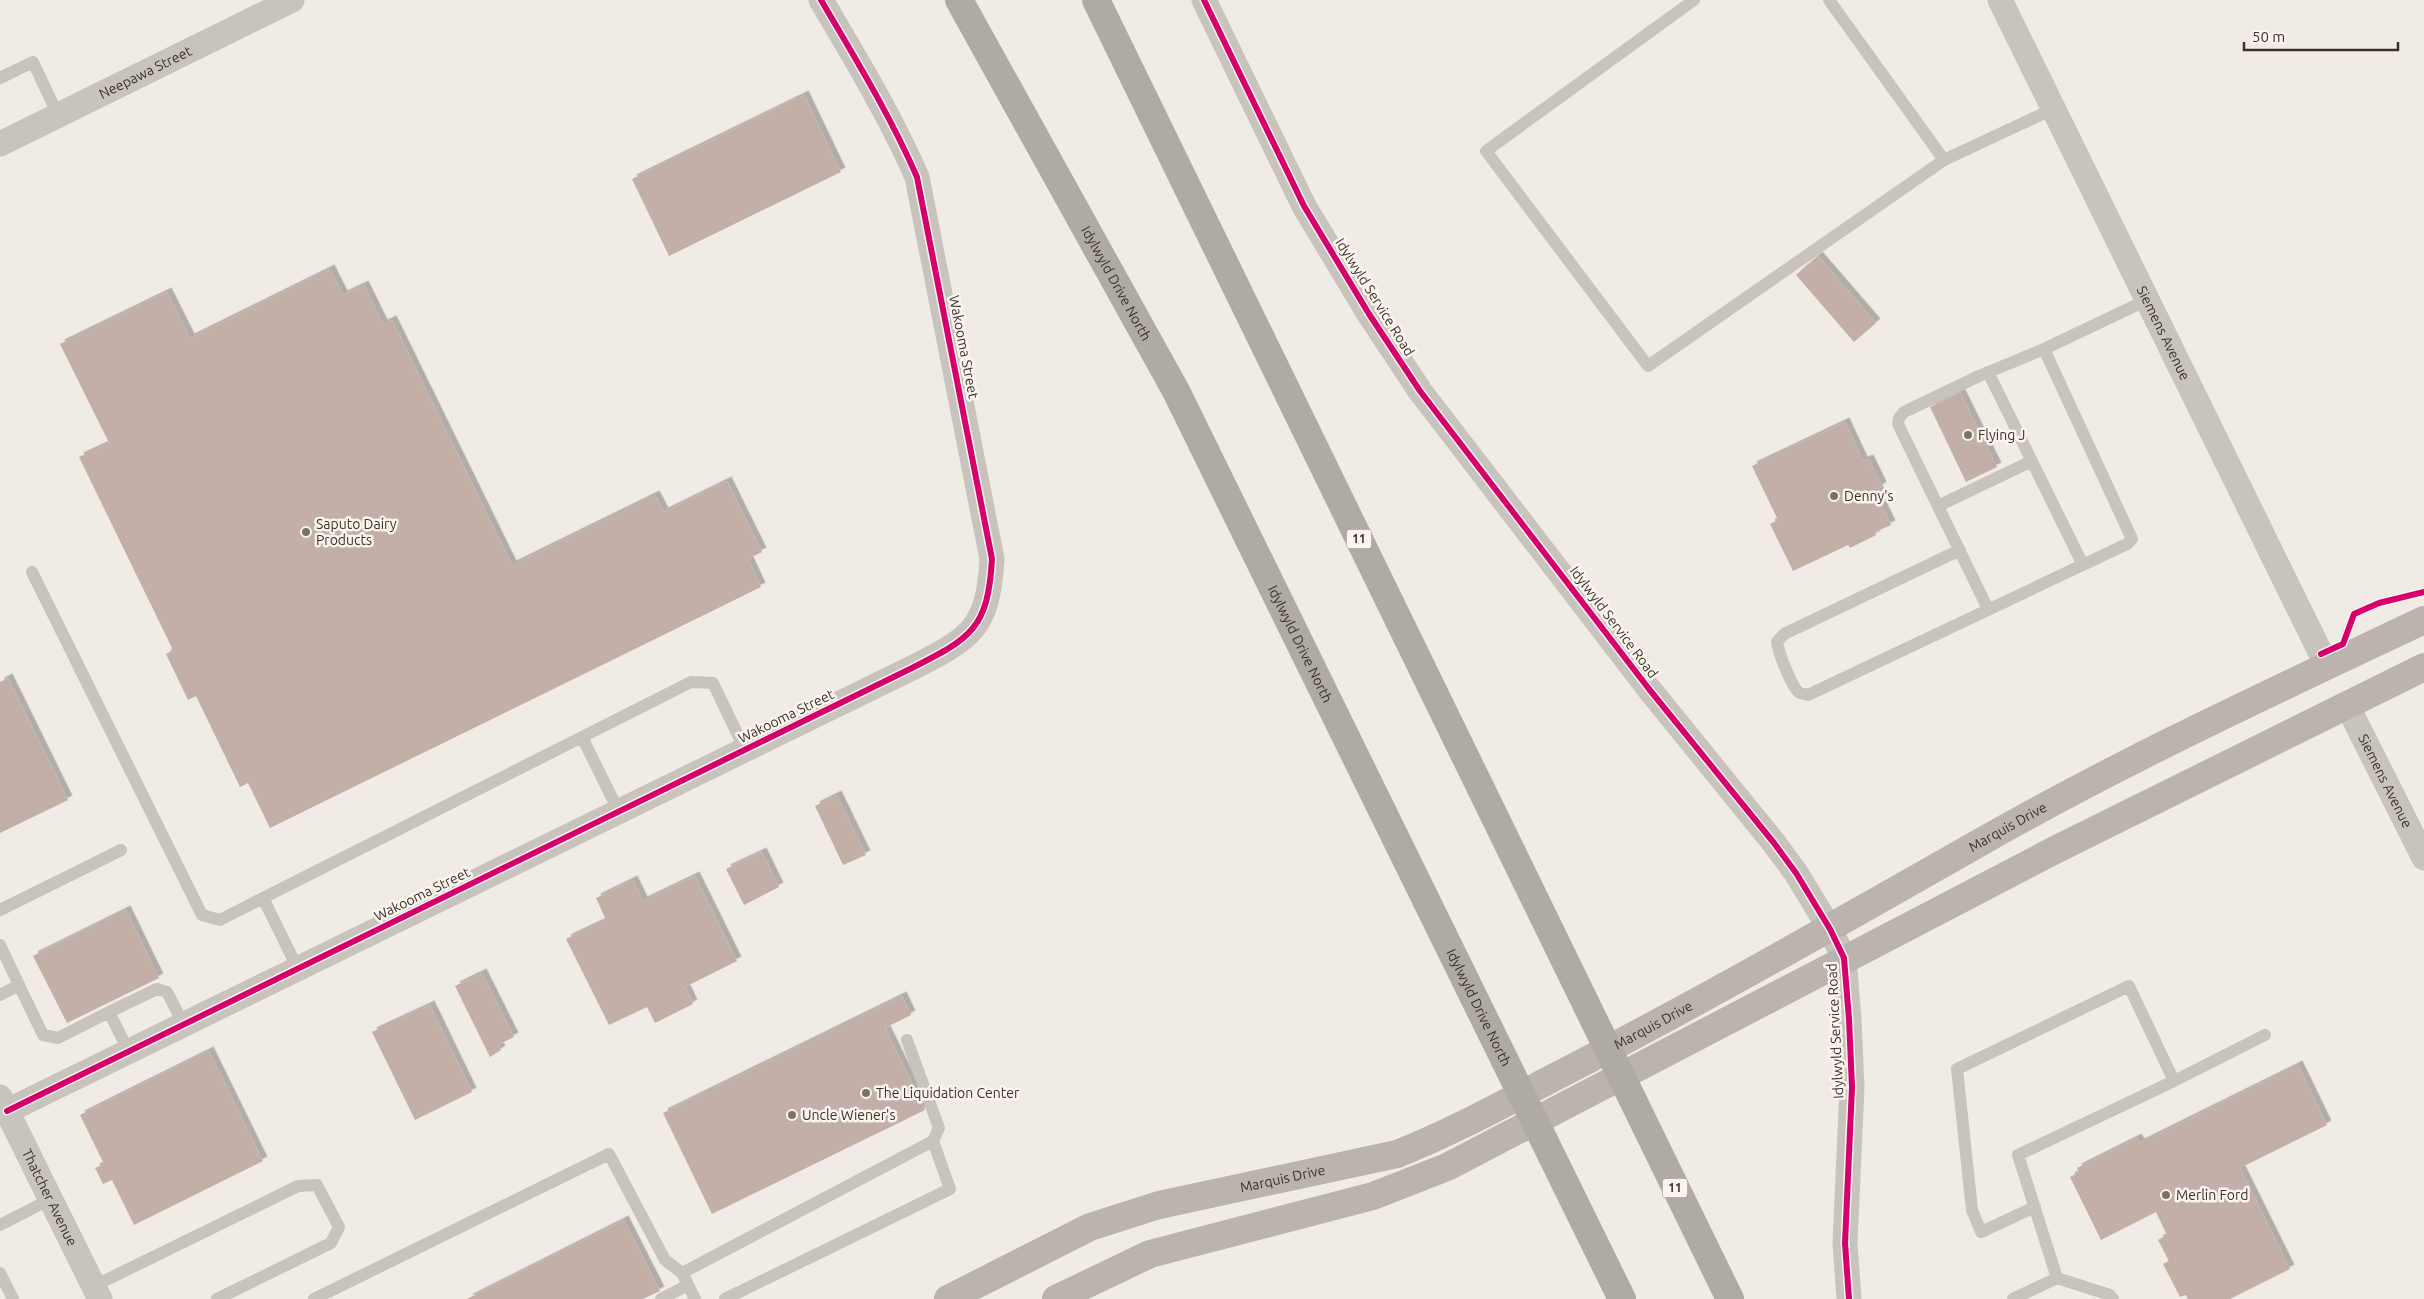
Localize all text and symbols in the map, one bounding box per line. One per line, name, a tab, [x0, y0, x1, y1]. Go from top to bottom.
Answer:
scale bar	[2244, 20, 2398, 52]
text: 50 m	[2252, 28, 2285, 45]
street label: Neepawa Street	[96, 43, 195, 102]
street label: Idylwyld Drive North	[1078, 223, 1154, 343]
street label: Idylwyld Service Road	[1332, 235, 1418, 359]
street label: Siemens Avenue	[2134, 283, 2193, 383]
street label: Wakooma Street	[946, 294, 982, 400]
place label: Flying J	[1978, 427, 2025, 443]
marker: Flying J	[1962, 429, 1974, 441]
place label: Denny's	[1844, 488, 1894, 504]
marker: Denny's	[1828, 490, 1840, 502]
place label: Saputo Dairy Products	[316, 516, 397, 548]
marker: Saputo Dairy Products	[300, 526, 312, 538]
road number: 11	[1346, 530, 1372, 548]
street label: Idylwyld Service Road	[1567, 563, 1661, 681]
street label: Idylwyld Drive North	[1265, 583, 1336, 705]
street label: Wakooma Street	[735, 686, 837, 746]
street label: Siemens Avenue	[2355, 731, 2415, 830]
street label: Marquis Drive	[1966, 799, 2049, 855]
street label: Wakooma Street	[371, 864, 473, 924]
street label: Idylwyld Drive North	[1443, 946, 1514, 1069]
street label: Idylwyld Service Road	[1823, 963, 1847, 1099]
street label: Marquis Drive	[1611, 997, 1695, 1053]
place label: The Liquidation Center	[876, 1085, 1020, 1101]
marker: The Liquidation Center	[860, 1087, 872, 1099]
place label: Uncle Wiener's	[802, 1107, 896, 1123]
marker: Uncle Wiener's	[786, 1109, 798, 1121]
street label: Thatcher Avenue	[19, 1146, 80, 1249]
street label: Marquis Drive	[1238, 1162, 1327, 1195]
road number: 11	[1662, 1178, 1688, 1198]
place label: Merlin Ford	[2176, 1187, 2249, 1203]
marker: Merlin Ford	[2160, 1189, 2172, 1201]

